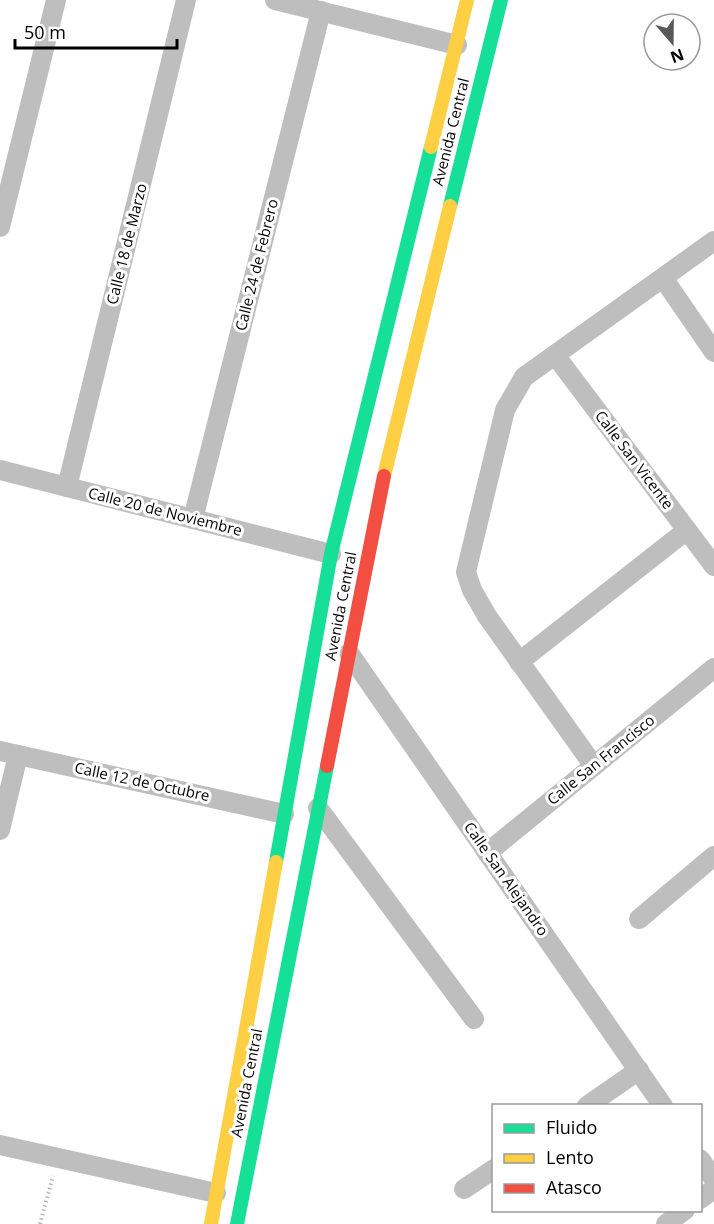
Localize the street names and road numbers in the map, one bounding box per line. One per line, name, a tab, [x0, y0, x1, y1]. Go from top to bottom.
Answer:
street label: Avenida Central	[427, 76, 473, 188]
street label: Calle 18 de Marzo	[101, 181, 151, 306]
street label: Calle 24 de Febrero	[230, 197, 282, 333]
street label: Calle San Vicente	[591, 406, 678, 513]
street label: Calle 20 de Noviembre	[86, 482, 244, 540]
street label: Avenida Central	[320, 550, 360, 662]
street label: Calle San Francisco	[542, 710, 658, 809]
street label: Calle 12 de Octubre	[73, 757, 211, 805]
street label: Calle San Alejandro	[460, 818, 554, 939]
street label: Avenida Central	[226, 1027, 266, 1139]

